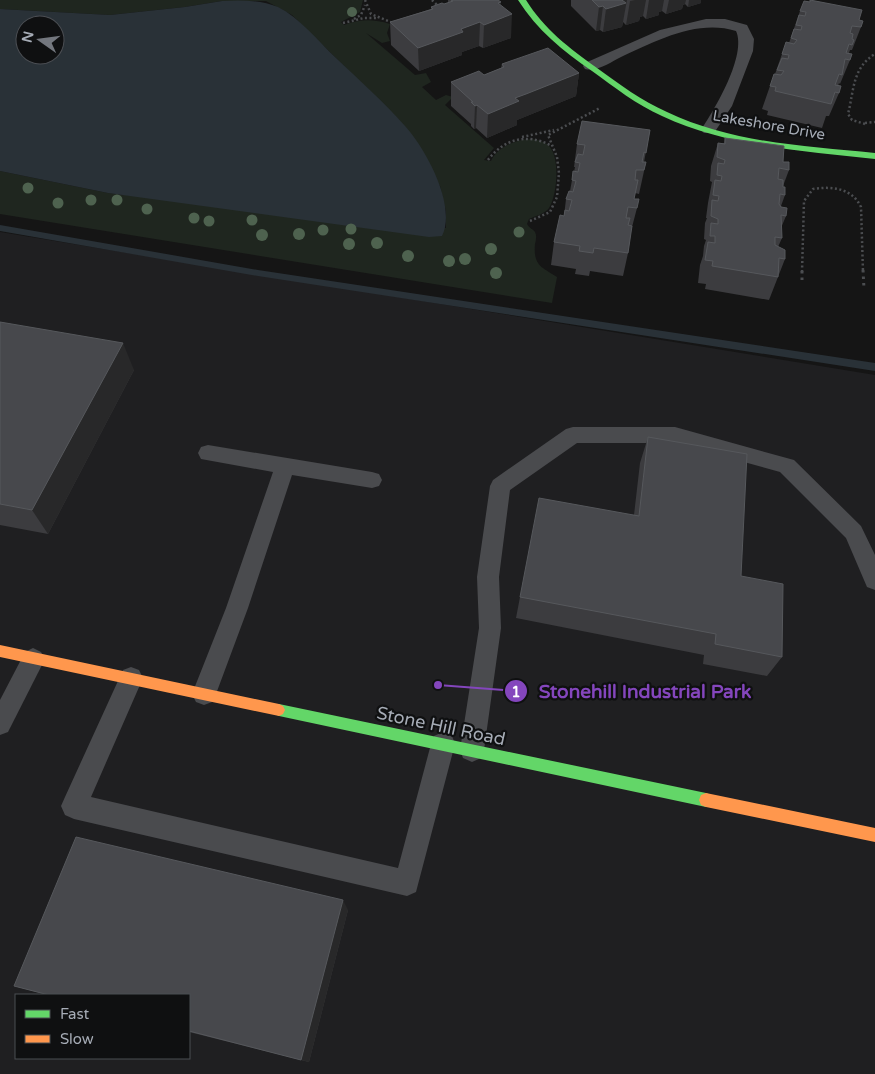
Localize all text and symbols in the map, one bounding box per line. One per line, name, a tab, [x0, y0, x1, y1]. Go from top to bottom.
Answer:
north arrow	[15, 15, 65, 65]
text: N	[18, 29, 37, 44]
street label: Lakeshore Drive	[711, 106, 827, 144]
callout: Stonehill Industrial Park	[504, 674, 761, 708]
text: Stonehill Industrial Park	[539, 681, 752, 703]
text: 1	[511, 683, 521, 701]
street label: Stone Hill Road	[375, 702, 507, 750]
legend	[15, 994, 190, 1059]
text: Fast	[60, 1005, 90, 1023]
text: Slow	[60, 1030, 94, 1048]

